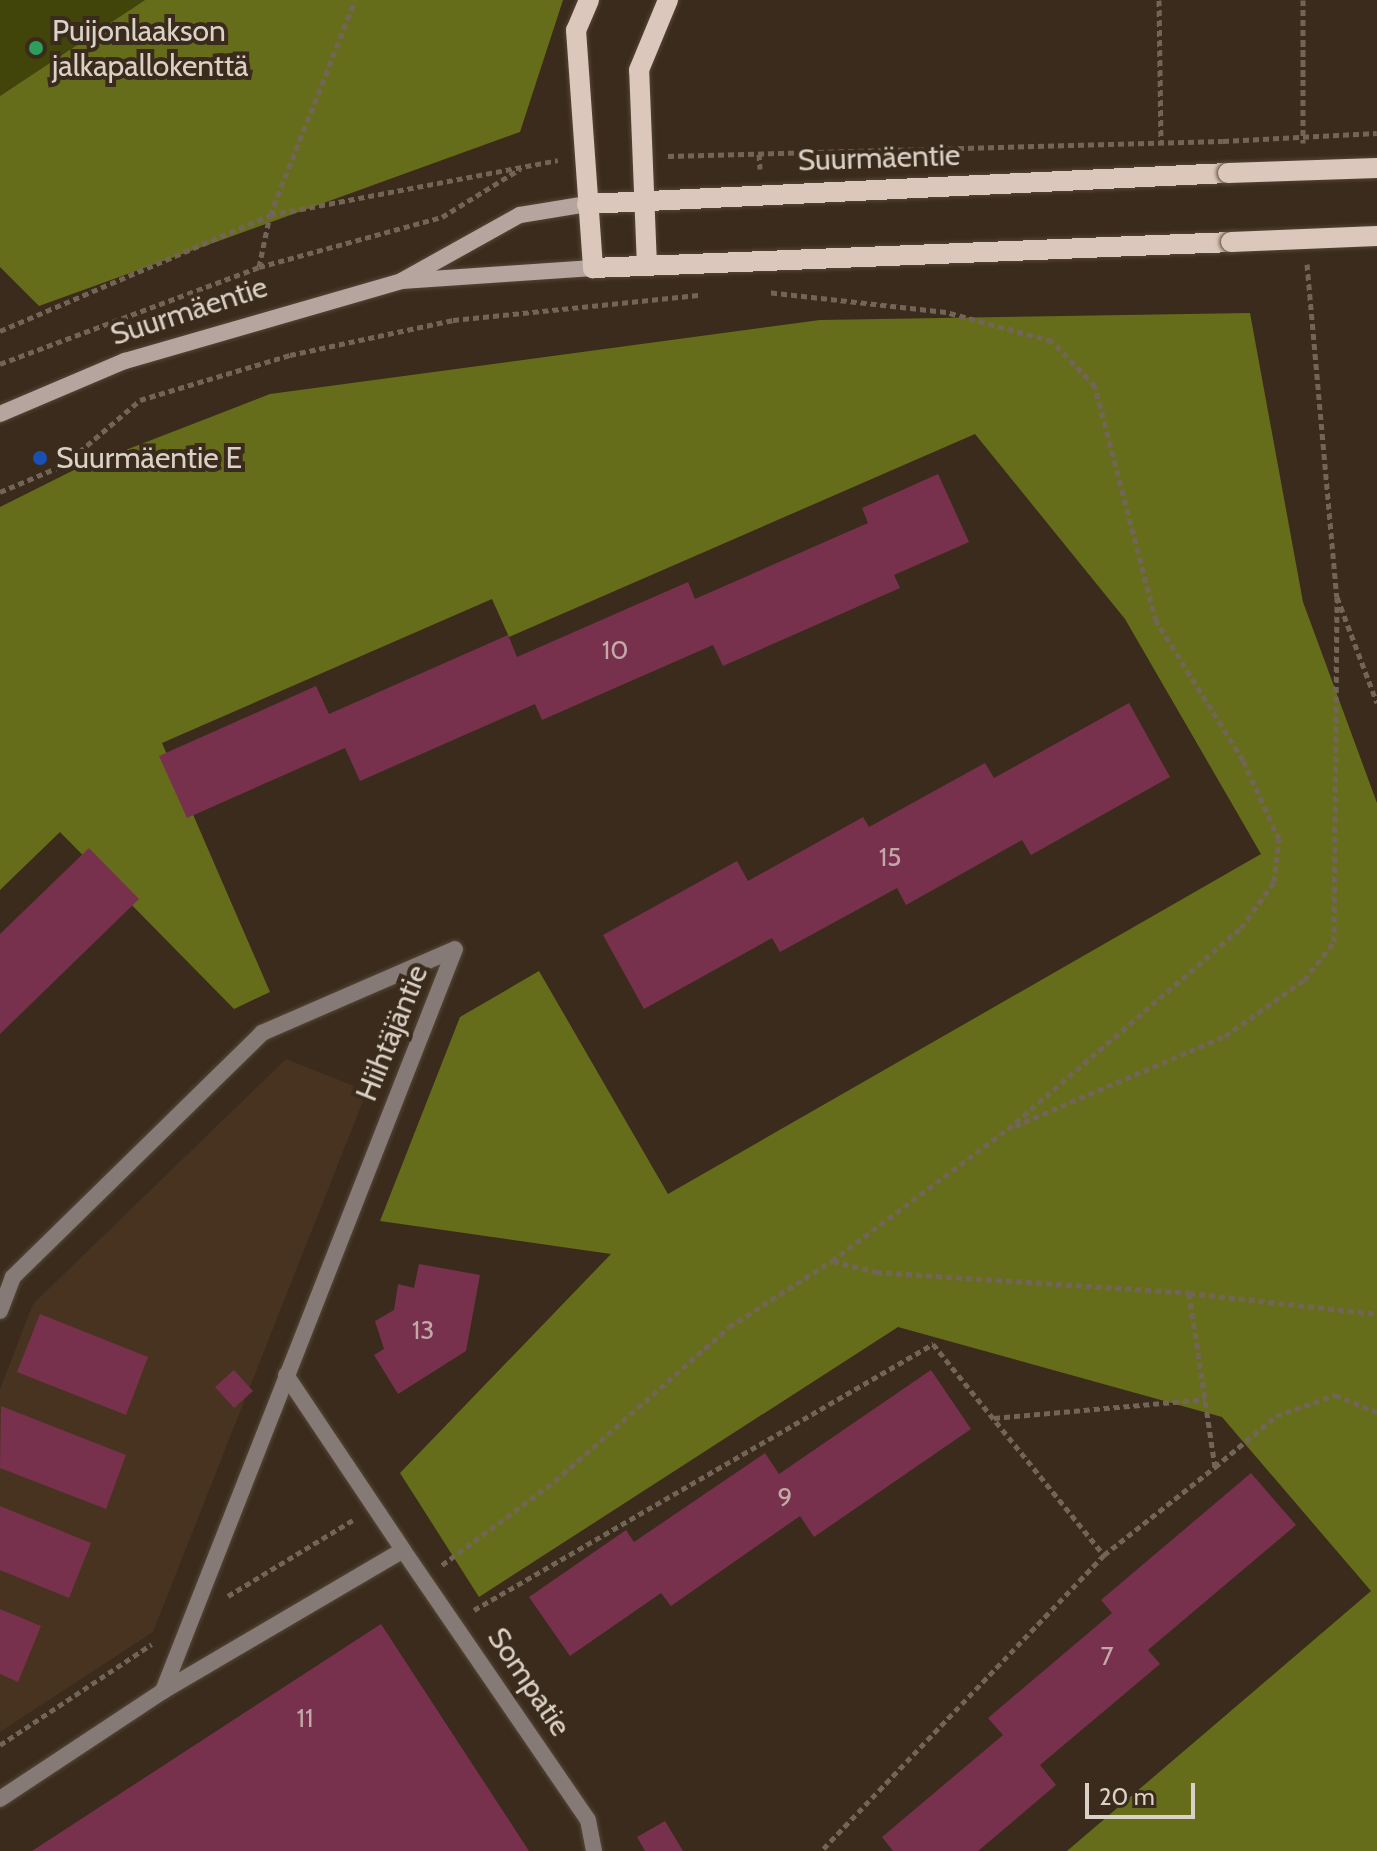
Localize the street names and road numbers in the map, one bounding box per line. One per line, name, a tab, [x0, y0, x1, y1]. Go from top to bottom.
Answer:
street label: Suurmäentie	[797, 137, 961, 179]
street label: Suurmäentie	[106, 269, 272, 353]
street label: Hiihtäjäntie	[348, 960, 436, 1106]
street label: Sompatie	[480, 1621, 578, 1743]

